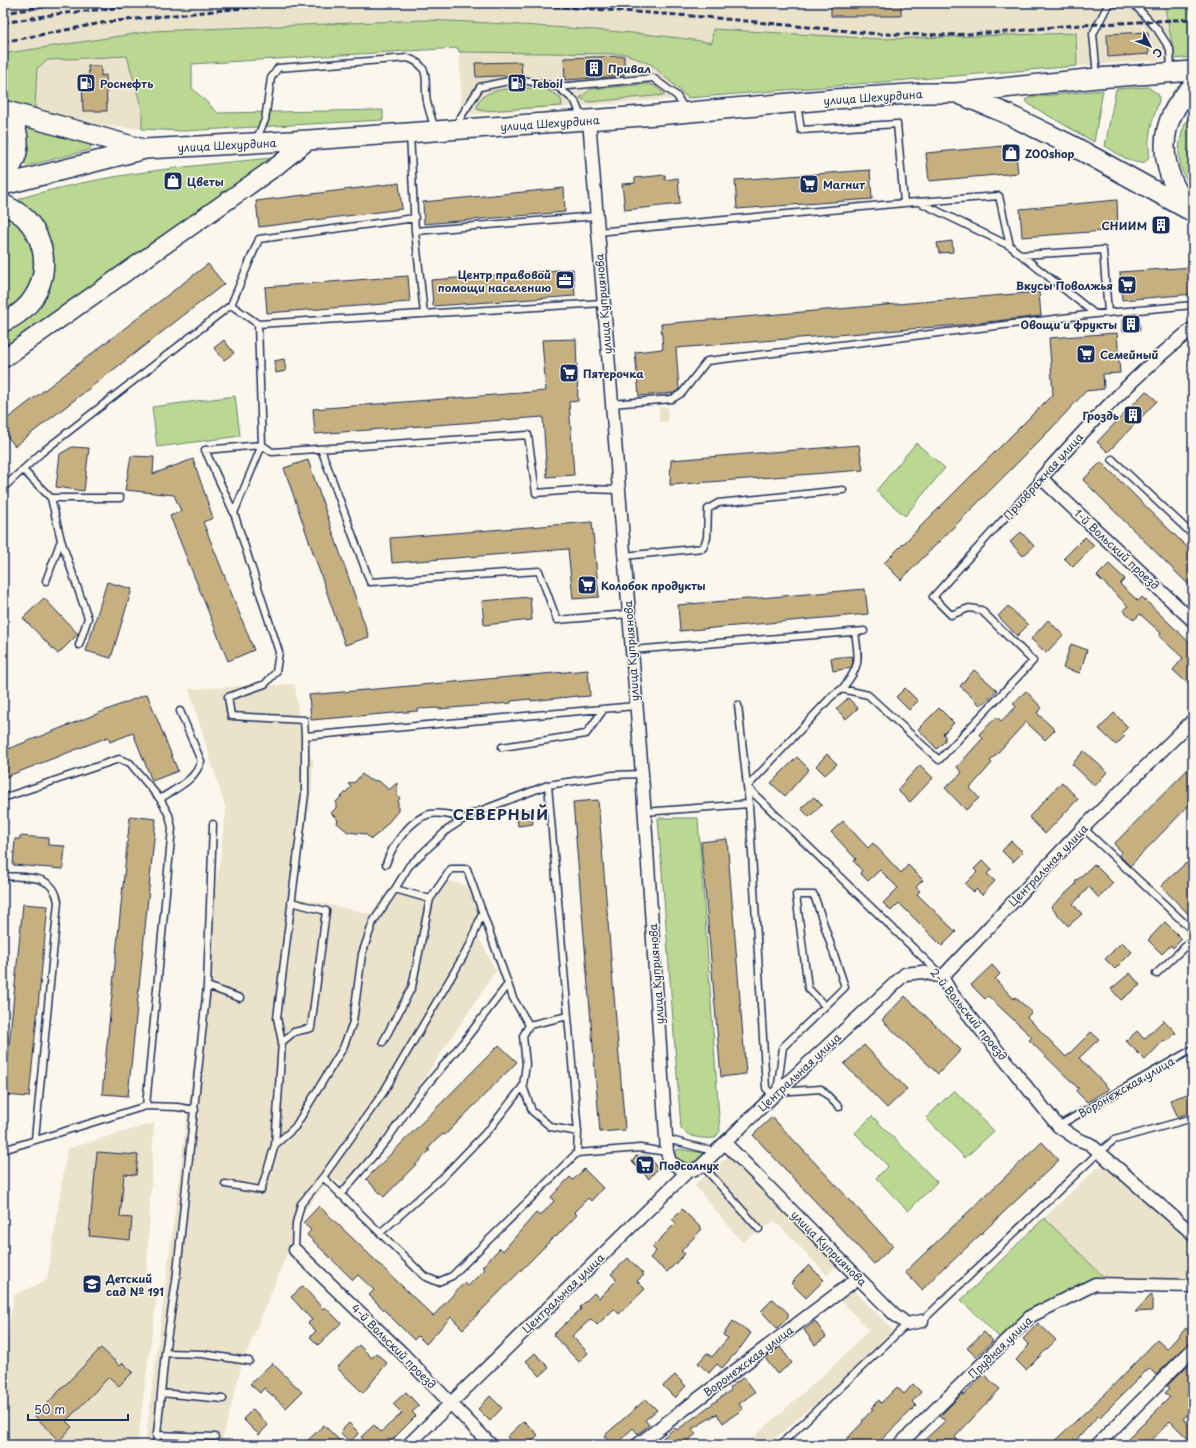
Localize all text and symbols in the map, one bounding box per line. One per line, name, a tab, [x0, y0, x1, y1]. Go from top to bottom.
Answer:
north arrow	[1130, 26, 1170, 66]
text: С	[1149, 44, 1167, 62]
building icon: Привал	[583, 57, 605, 79]
place label: Привал	[608, 60, 651, 77]
fuel station icon: Роснефть	[75, 72, 97, 94]
fuel station icon: Teboil	[506, 72, 528, 94]
place label: Роснефть	[100, 75, 154, 92]
place label: Teboil	[531, 75, 563, 92]
street label: улица Шехурдина	[823, 85, 923, 109]
street label: улица Шехурдина	[500, 111, 600, 135]
street label: улица Шехурдина	[177, 134, 277, 156]
shop icon: ZOOshop	[1000, 142, 1022, 164]
place label: ZOOshop	[1025, 145, 1075, 162]
shop icon: Цветы	[162, 170, 184, 192]
place label: Цветы	[187, 173, 224, 190]
supermarket icon: Магнит	[798, 173, 820, 195]
place label: Магнит	[823, 176, 865, 193]
building icon: СНИИМ	[1150, 214, 1172, 236]
place label: СНИИМ	[1102, 217, 1147, 234]
street label: улица Куприянова	[590, 253, 616, 355]
place label: Центр правовой помощи населению	[438, 266, 551, 296]
office icon: Центр правовой помощи населению	[554, 269, 576, 291]
supermarket icon: Вкусы Поволжья	[1116, 274, 1138, 296]
place label: Вкусы Поволжья	[1016, 277, 1113, 294]
building icon: Овощи и фрукты	[1120, 313, 1142, 335]
place label: Овощи и фрукты	[1021, 316, 1117, 333]
supermarket icon: Семейный	[1075, 343, 1097, 365]
place label: Семейный	[1100, 346, 1158, 363]
supermarket icon: Пятерочка	[558, 362, 580, 384]
place label: Пятерочка	[583, 365, 644, 382]
building icon: Гроздь	[1122, 404, 1144, 426]
place label: Гроздь	[1083, 407, 1119, 424]
street label: Приовражная улица	[999, 429, 1087, 523]
street label: 1-й Вольский проезд	[1070, 505, 1164, 593]
supermarket icon: Колобок продукты	[576, 574, 598, 596]
place label: Колобок продукты	[601, 577, 706, 594]
street label: улица Куприянова	[619, 600, 643, 702]
district label: СЕВЕРНЫЙ	[453, 802, 549, 825]
street label: Центральная улица	[1004, 820, 1092, 910]
street label: улица Куприянова	[644, 923, 668, 1025]
street label: 2-й Вольский проезд	[926, 964, 1012, 1064]
street label: Центральная улица	[754, 1029, 845, 1115]
street label: Воронежская улица	[1075, 1052, 1177, 1122]
supermarket icon: Подсолнух	[634, 1154, 656, 1176]
place label: Подсолнух	[659, 1157, 719, 1174]
street label: улица Куприянова	[787, 1206, 871, 1290]
street label: Центральная улица	[518, 1249, 608, 1337]
place label: Детский сад № 191	[105, 1270, 164, 1300]
school or university icon: Детский сад № 191	[81, 1273, 103, 1295]
street label: 4-й Вольский проезд	[348, 1300, 440, 1392]
street label: Прудная улица	[964, 1312, 1036, 1382]
street label: Воронежская улица	[699, 1321, 797, 1401]
scale bar	[28, 1396, 128, 1422]
text: 50 m	[34, 1400, 65, 1418]

